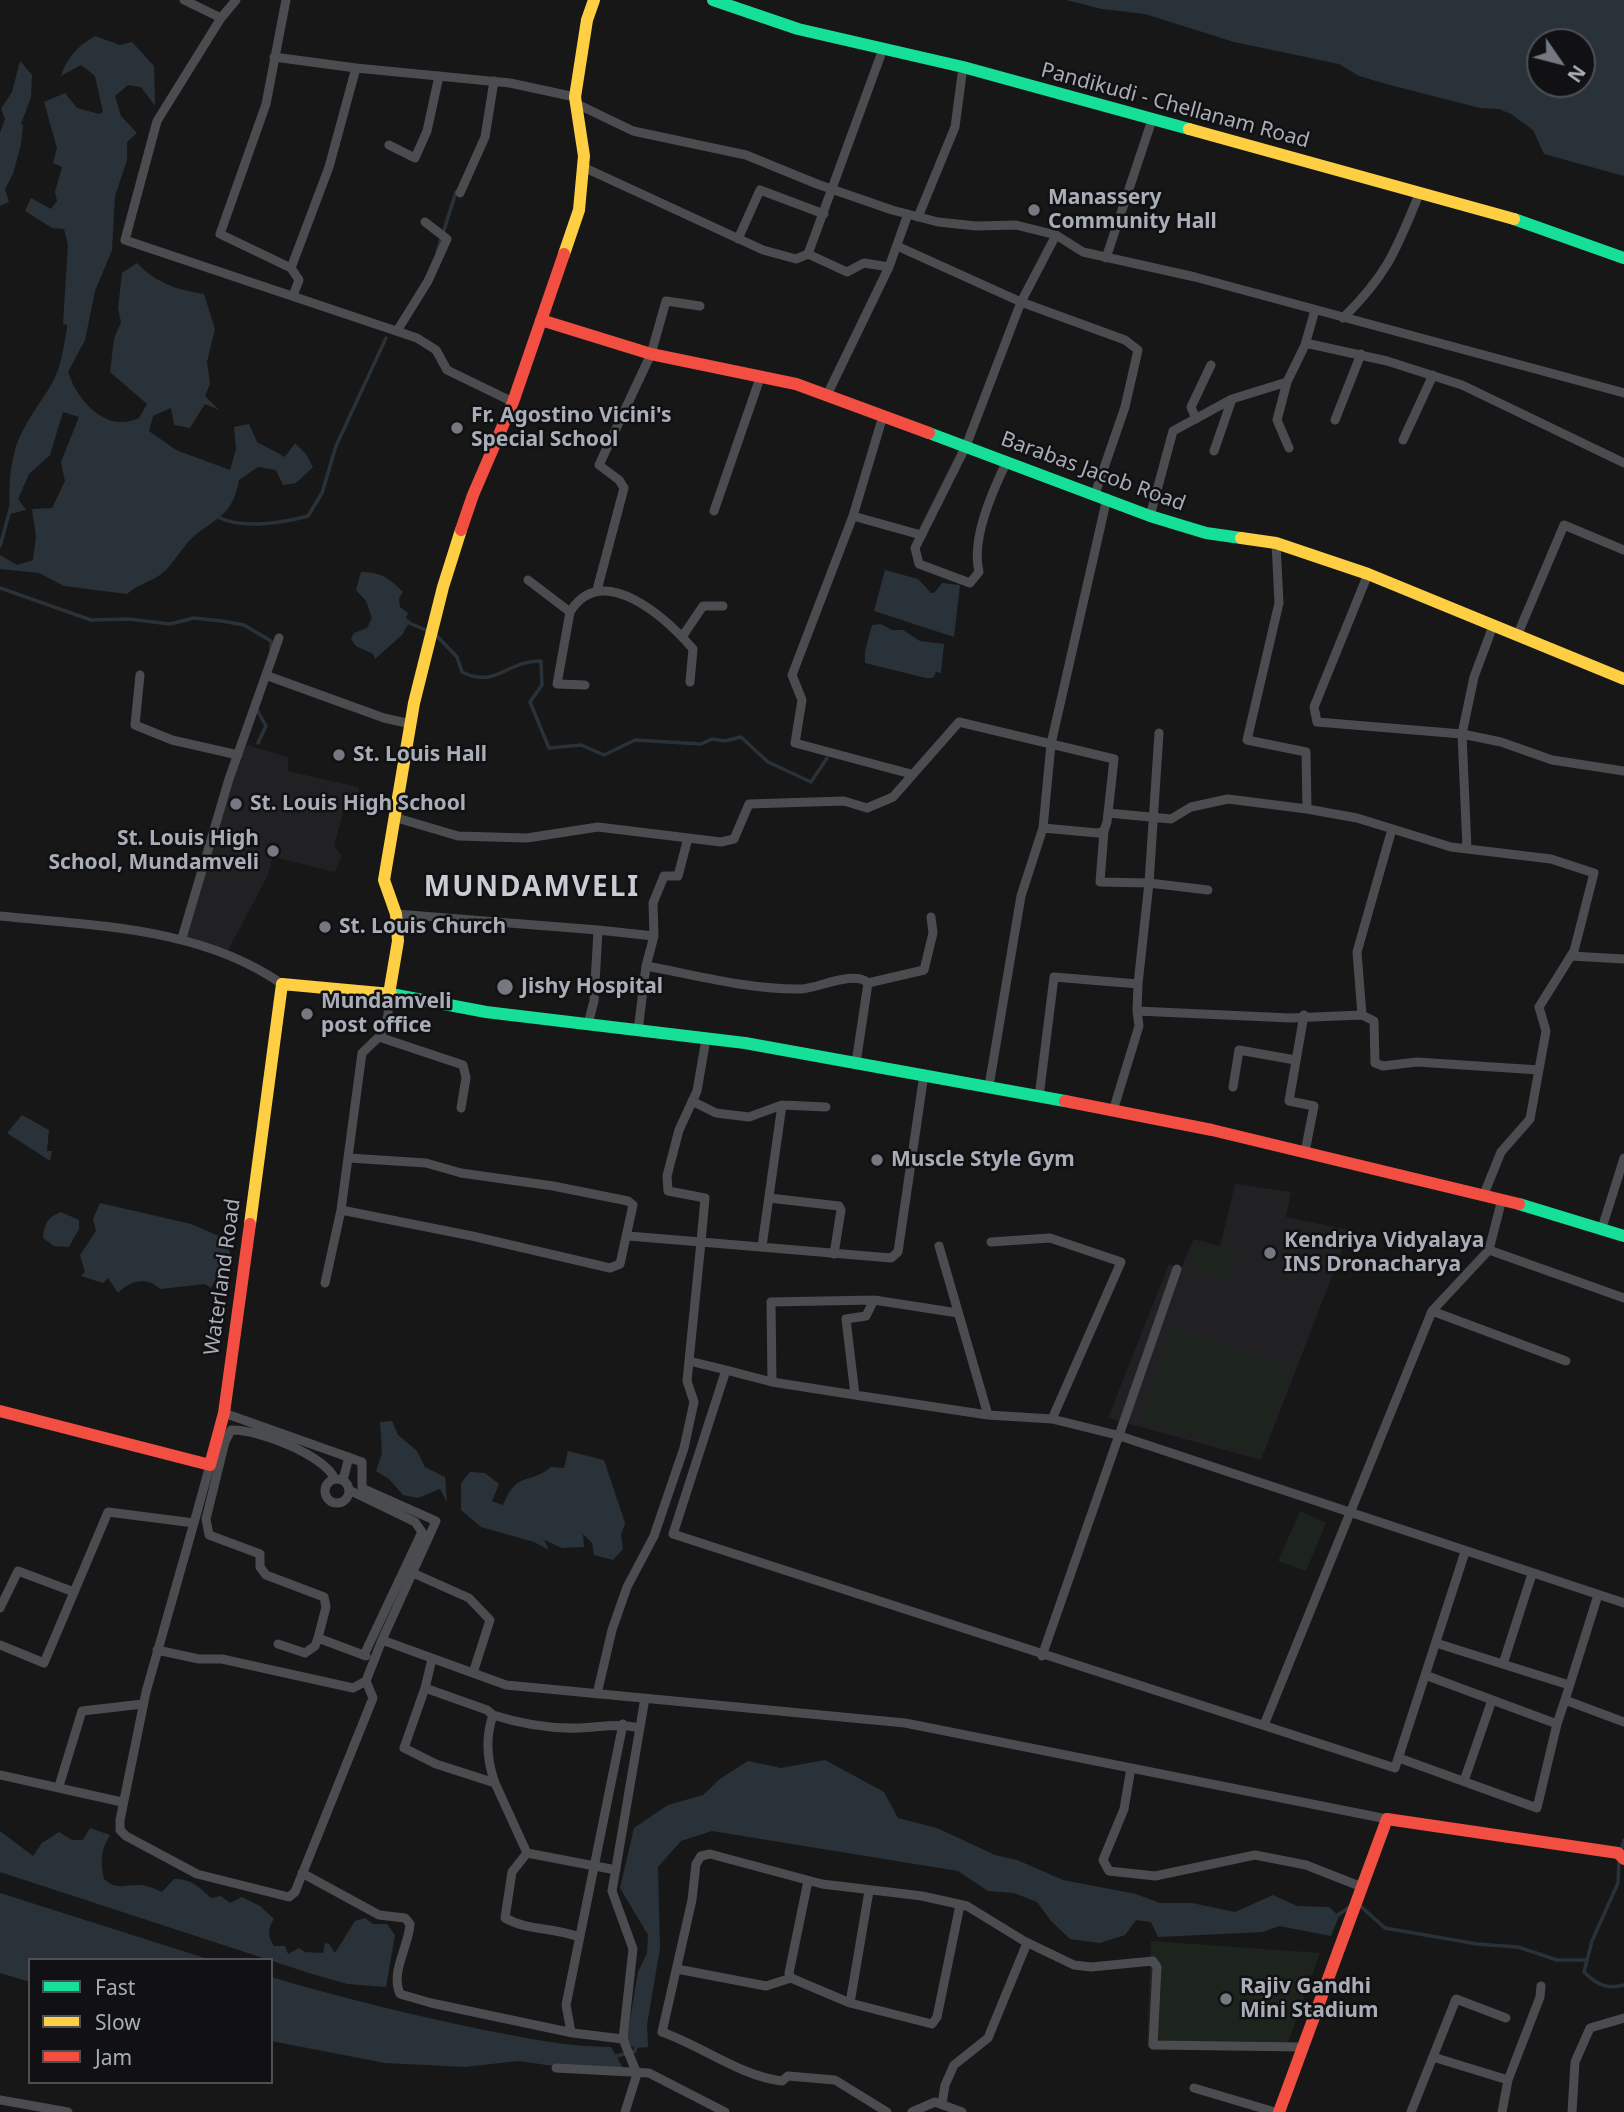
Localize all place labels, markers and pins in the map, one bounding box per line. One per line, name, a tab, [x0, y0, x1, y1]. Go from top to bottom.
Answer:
place label: Manassery Community Hall	[1048, 185, 1217, 235]
marker: Manassery Community Hall	[1026, 202, 1042, 218]
place label: Fr. Agostino Vicini's Special School	[471, 403, 671, 453]
marker: Fr. Agostino Vicini's Special School	[449, 420, 465, 436]
place label: St. Louis Hall	[353, 742, 487, 768]
marker: St. Louis Hall	[331, 747, 347, 763]
place label: St. Louis High School	[250, 791, 466, 817]
marker: St. Louis High School	[228, 796, 244, 812]
place label: St. Louis High School, Mundamveli	[48, 826, 259, 876]
marker: St. Louis High School, Mundamveli	[265, 843, 281, 859]
place label: St. Louis Church	[339, 914, 506, 940]
marker: St. Louis Church	[317, 919, 333, 935]
place label: Jishy Hospital	[521, 974, 663, 1000]
marker: Jishy Hospital	[495, 977, 515, 997]
place label: Mundamveli post office	[321, 989, 451, 1039]
marker: Mundamveli post office	[299, 1006, 315, 1022]
place label: Muscle Style Gym	[891, 1147, 1075, 1173]
marker: Muscle Style Gym	[869, 1152, 885, 1168]
place label: Kendriya Vidyalaya INS Dronacharya	[1284, 1228, 1484, 1278]
marker: Kendriya Vidyalaya INS Dronacharya	[1262, 1245, 1278, 1261]
place label: Rajiv Gandhi Mini Stadium	[1240, 1974, 1378, 2024]
marker: Rajiv Gandhi Mini Stadium	[1218, 1991, 1234, 2007]

